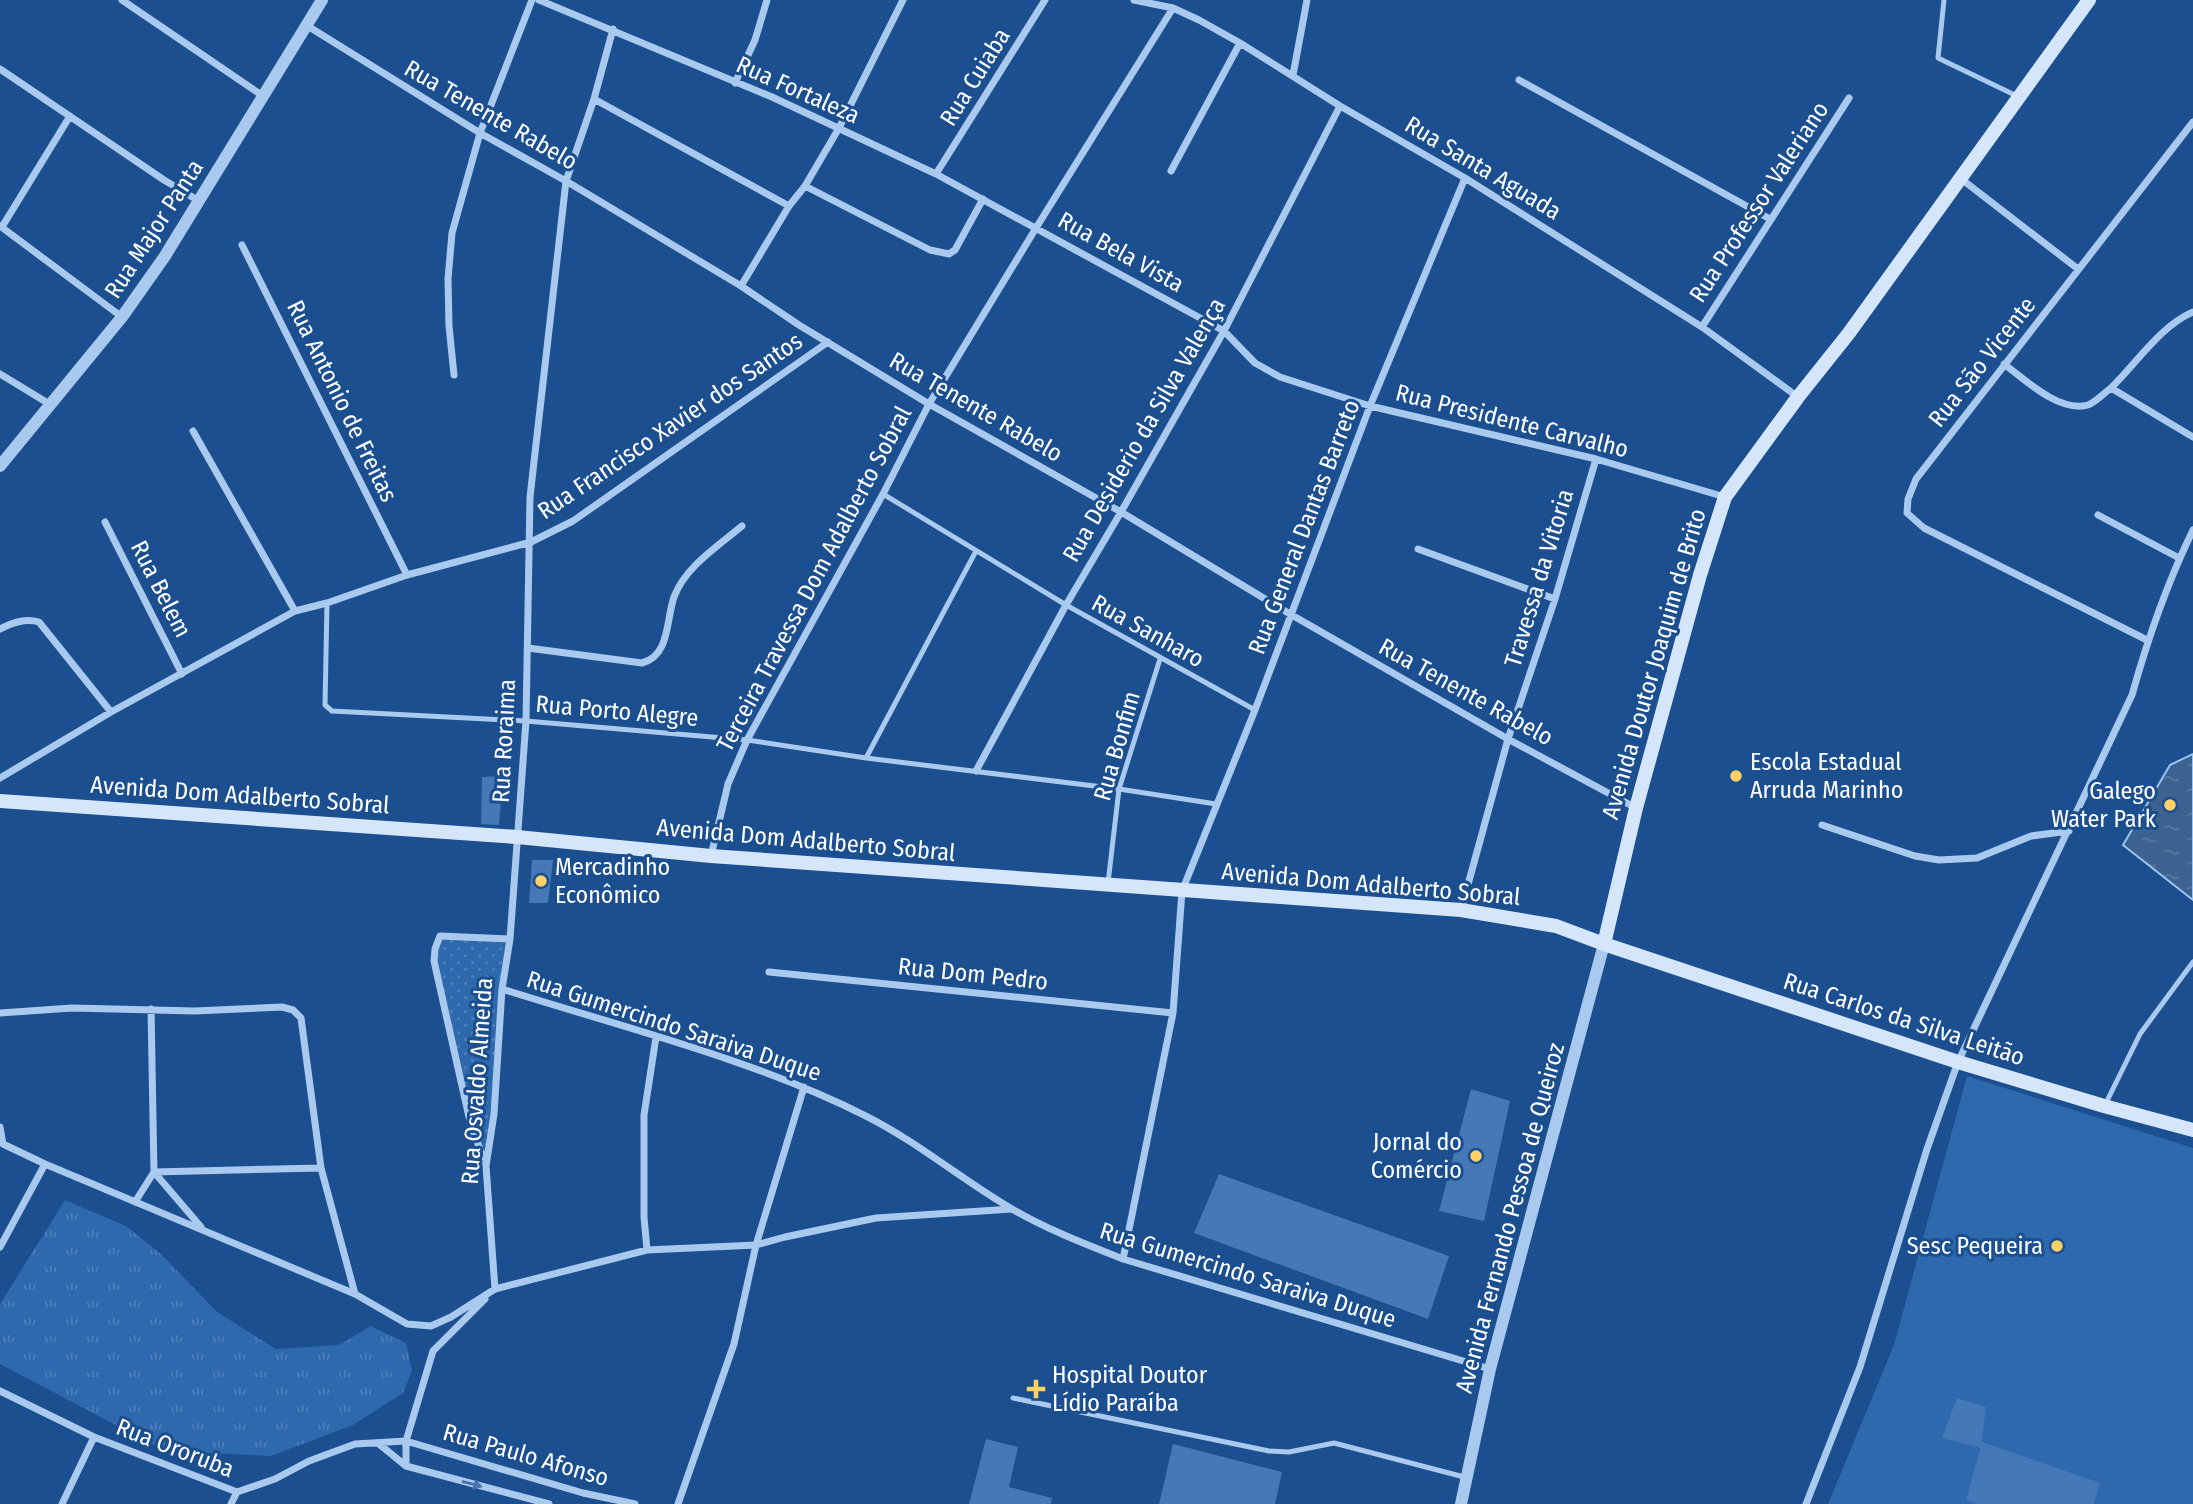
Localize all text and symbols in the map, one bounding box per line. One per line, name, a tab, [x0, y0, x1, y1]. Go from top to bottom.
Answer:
street label: Rua Cuiaba	[934, 23, 1016, 131]
street label: Rua Fortaleza	[732, 50, 864, 130]
street label: Rua Tenente Rabelo	[400, 54, 582, 176]
street label: Rua Professor Valeriano	[1684, 96, 1834, 308]
street label: Rua Santa Aguada	[1400, 110, 1566, 226]
street label: Rua Major Panta	[99, 155, 209, 303]
street label: Rua Bela Vista	[1053, 206, 1189, 298]
street label: Rua São Vicente	[1923, 292, 2041, 432]
street label: Rua Desiderio da Silva Valença	[1057, 293, 1231, 567]
street label: Rua Antonio de Freitas	[281, 296, 403, 506]
street label: Rua Francisco Xavier dos Santos	[532, 327, 808, 525]
street label: Rua Tenente Rabelo	[885, 346, 1067, 468]
street label: Rua Presidente Carvalho	[1393, 379, 1631, 463]
street label: Rua General Dantas Barreto	[1242, 396, 1366, 658]
street label: Terceira Travessa Dom Adalberto Sobral	[711, 402, 917, 756]
street label: Travessa da Vitoria	[1499, 486, 1579, 670]
street label: Avenida Doutor Joaquim de Brito	[1596, 506, 1712, 822]
street label: Rua Belem	[125, 536, 197, 642]
street label: Rua Sanharo	[1087, 589, 1209, 673]
street label: Rua Tenente Rabelo	[1374, 633, 1558, 751]
street label: Rua Roraima	[487, 678, 521, 804]
street label: Rua Bonfim	[1088, 688, 1146, 804]
street label: Rua Porto Alegre	[535, 690, 699, 732]
place label: Escola Estadual Arruda Marinho	[1750, 748, 1903, 804]
marker: Escola Estadual Arruda Marinho	[1728, 768, 1744, 784]
street label: Avenida Dom Adalberto Sobral	[90, 771, 390, 819]
place label: Galego Water Park	[2051, 777, 2157, 833]
marker: Galego Water Park	[2162, 797, 2178, 813]
street label: Avenida Dom Adalberto Sobral	[656, 813, 956, 867]
place label: Mercadinho Econômico	[555, 853, 670, 909]
street label: Avenida Dom Adalberto Sobral	[1221, 857, 1521, 911]
marker: Mercadinho Econômico	[533, 873, 549, 889]
street label: Rua Dom Pedro	[897, 952, 1049, 996]
street label: Rua Gumercindo Saraiva Duque	[523, 965, 825, 1087]
street label: Rua Carlos da Silva Leitão	[1780, 967, 2028, 1071]
street label: Rua Osvaldo Almeida	[456, 977, 498, 1185]
street label: Avenida Fernando Pessoa de Queiroz	[1450, 1040, 1570, 1396]
place label: Jornal do Comércio	[1371, 1128, 1462, 1184]
marker: Jornal do Comércio	[1468, 1148, 1484, 1164]
street label: Rua Gumercindo Saraiva Duque	[1097, 1217, 1399, 1333]
place label: Sesc Pequeira	[1907, 1232, 2043, 1260]
marker: Sesc Pequeira	[2049, 1238, 2065, 1254]
place label: Hospital Doutor Lídio Paraíba	[1052, 1361, 1208, 1417]
marker: Hospital Doutor Lídio Paraíba	[1026, 1379, 1046, 1399]
street label: Rua Ororuba	[112, 1413, 238, 1483]
street label: Rua Paulo Afonso	[440, 1418, 612, 1492]
one-way arrow	[462, 1479, 483, 1489]

